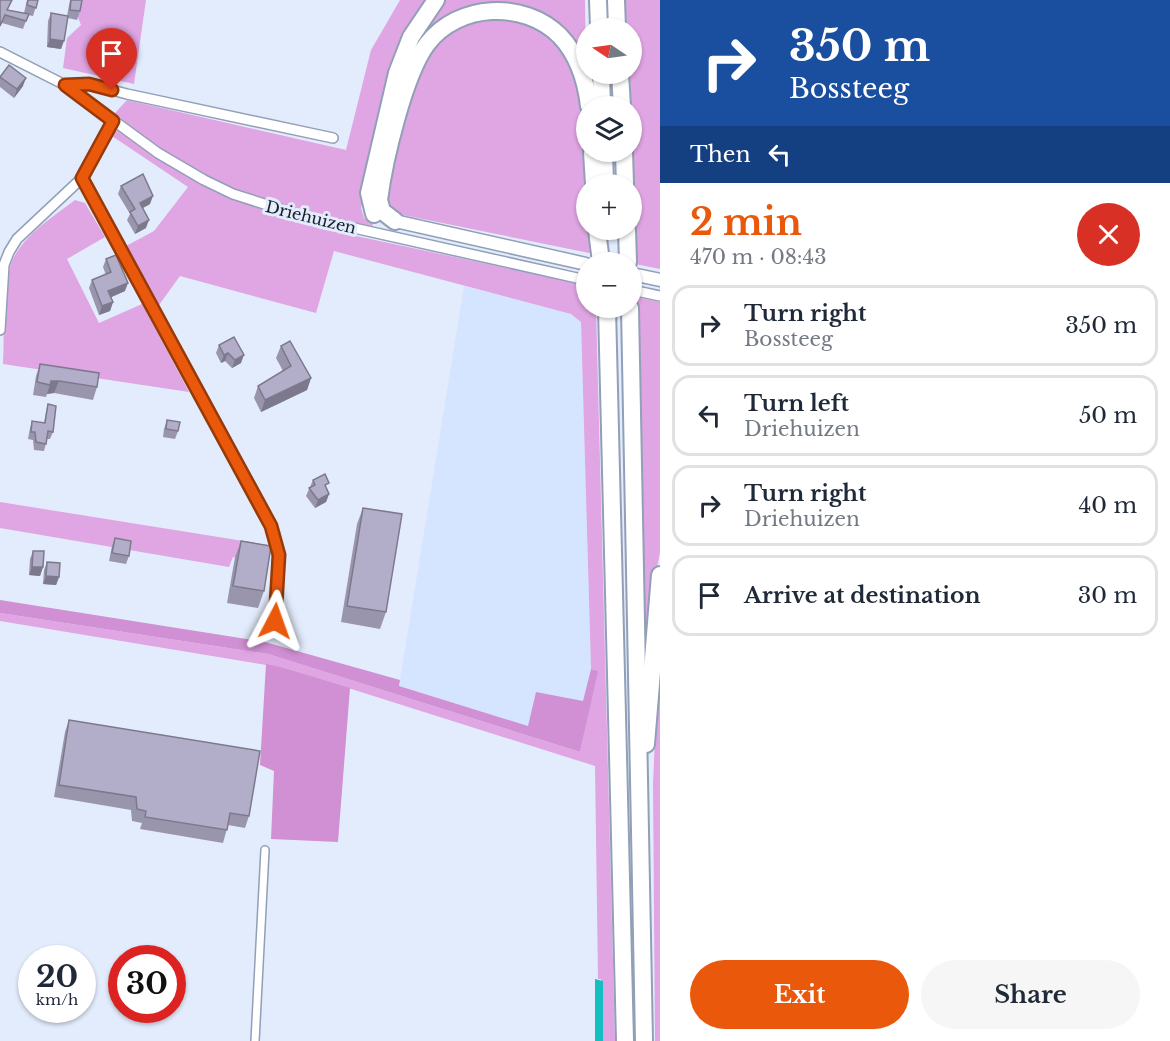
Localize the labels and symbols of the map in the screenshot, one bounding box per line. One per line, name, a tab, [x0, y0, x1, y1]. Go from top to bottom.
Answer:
north arrow	[576, 18, 642, 84]
pin	[86, 28, 137, 90]
street label: Driehuizen	[264, 196, 358, 238]
position arrow	[243, 589, 307, 653]
speed limit sign: 30	[108, 945, 186, 1023]

